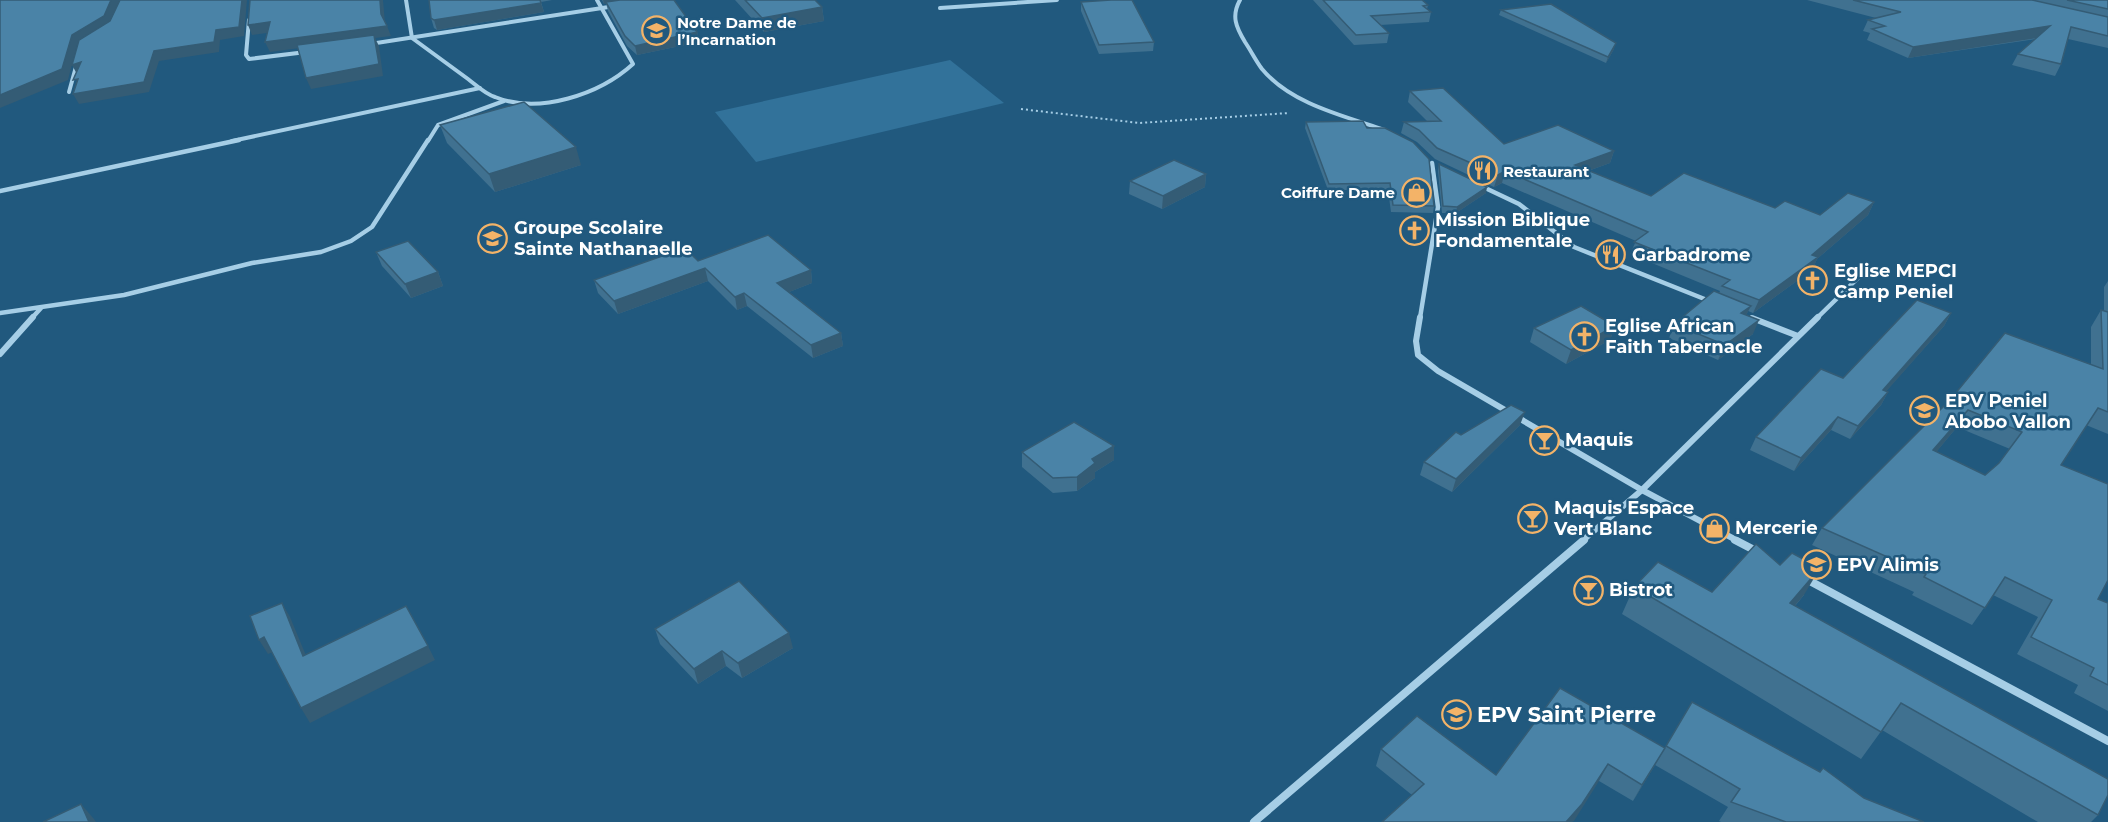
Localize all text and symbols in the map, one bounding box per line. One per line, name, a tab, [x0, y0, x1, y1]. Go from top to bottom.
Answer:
place label: Notre Dame de l’Incarnation	[677, 13, 797, 49]
school or university icon: Notre Dame de l’Incarnation	[640, 15, 672, 47]
restaurant icon: Restaurant	[1466, 155, 1498, 187]
place label: Restaurant	[1503, 162, 1590, 181]
shop icon: Coiffure Dame	[1400, 176, 1432, 208]
place label: Coiffure Dame	[1281, 183, 1395, 202]
place label: Mission Biblique Fondamentale	[1435, 209, 1590, 252]
church icon: Mission Biblique Fondamentale	[1398, 214, 1430, 246]
place label: Groupe Scolaire Sainte Nathanaelle	[514, 217, 693, 260]
school or university icon: Groupe Scolaire Sainte Nathanaelle	[477, 222, 509, 254]
restaurant icon: Garbadrome	[1595, 239, 1627, 271]
place label: Garbadrome	[1632, 244, 1750, 266]
place label: Eglise MEPCI Camp Peniel	[1834, 260, 1957, 303]
church icon: Eglise MEPCI Camp Peniel	[1797, 265, 1829, 297]
place label: Eglise African Faith Tabernacle	[1605, 315, 1762, 358]
church icon: Eglise African Faith Tabernacle	[1568, 320, 1600, 352]
place label: EPV Peniel Abobo Vallon	[1944, 390, 2071, 433]
school or university icon: EPV Peniel Abobo Vallon	[1908, 395, 1940, 427]
bar icon: Maquis	[1528, 424, 1560, 456]
place label: Maquis	[1565, 429, 1634, 451]
place label: Maquis Espace Vert Blanc	[1553, 497, 1694, 540]
bar icon: Maquis Espace Vert Blanc	[1517, 502, 1549, 534]
shop icon: Mercerie	[1698, 512, 1730, 544]
place label: Mercerie	[1735, 517, 1818, 539]
school or university icon: EPV Alimis	[1800, 549, 1832, 581]
place label: EPV Alimis	[1837, 554, 1939, 576]
bar icon: Bistrot	[1572, 574, 1604, 606]
place label: Bistrot	[1609, 579, 1673, 601]
school or university icon: EPV Saint Pierre	[1440, 698, 1472, 730]
place label: EPV Saint Pierre	[1477, 702, 1656, 727]

